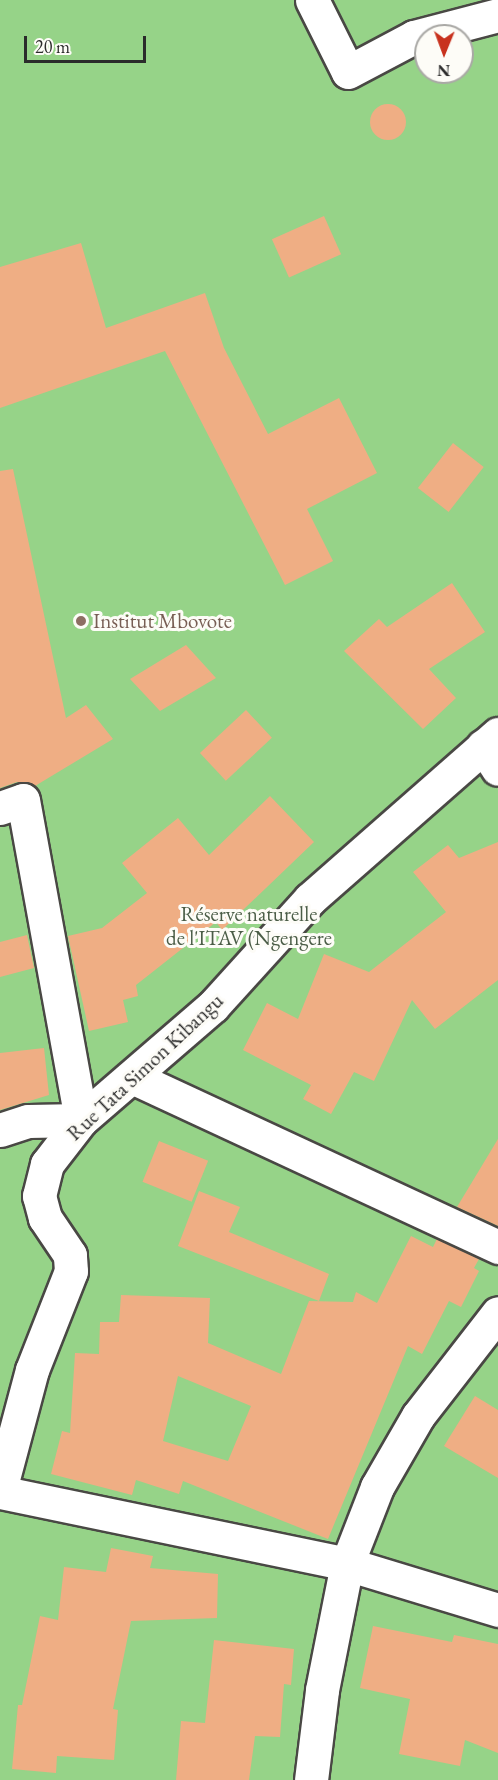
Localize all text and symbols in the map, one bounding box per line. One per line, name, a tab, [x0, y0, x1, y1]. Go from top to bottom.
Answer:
scale bar	[27, 24, 148, 62]
north arrow	[414, 24, 474, 84]
text: 20 m	[35, 35, 70, 58]
text: N	[437, 60, 450, 81]
place label: Institut Mbovote	[93, 608, 232, 634]
marker: Institut Mbovote	[74, 614, 88, 628]
park label: Réserve naturelle de l'ITAV (Ngengere	[166, 901, 332, 951]
street label: Rue Tata Simon Kibangu	[62, 988, 228, 1146]

